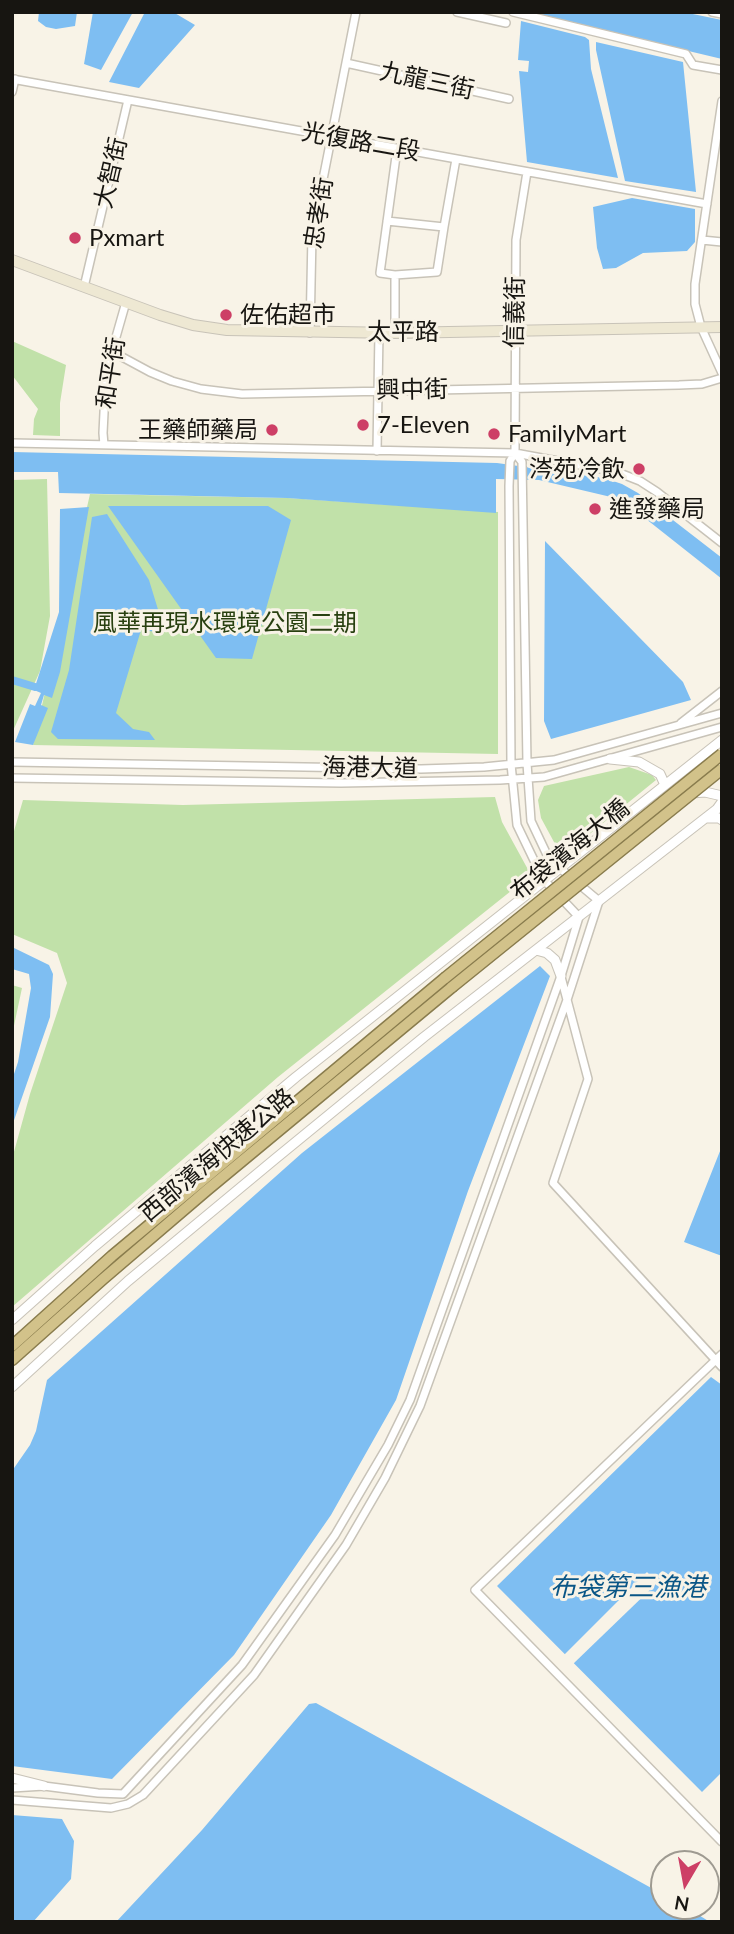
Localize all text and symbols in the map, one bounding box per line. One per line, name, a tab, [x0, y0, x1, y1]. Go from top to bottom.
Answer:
street label: 九龍三街	[377, 57, 477, 105]
street label: 光復路二段	[299, 117, 423, 167]
street label: 大智街	[89, 135, 133, 211]
street label: 忠孝街	[299, 175, 339, 251]
place label: Pxmart	[89, 224, 164, 252]
marker: Pxmart	[67, 230, 83, 246]
street label: 信義街	[500, 276, 530, 348]
place label: 佐佑超市	[240, 301, 336, 329]
marker: 佐佑超市	[218, 307, 234, 323]
street label: 太平路	[367, 318, 439, 346]
street label: 和平街	[91, 335, 131, 411]
street label: 興中街	[376, 375, 448, 405]
place label: 7-Eleven	[377, 411, 470, 439]
place label: 王藥師藥局	[138, 416, 258, 444]
marker: 7-Eleven	[355, 417, 371, 433]
place label: FamilyMart	[508, 420, 626, 448]
marker: 王藥師藥局	[264, 422, 280, 438]
marker: FamilyMart	[486, 426, 502, 442]
place label: 涔苑冷飲	[529, 455, 625, 483]
marker: 涔苑冷飲	[631, 461, 647, 477]
place label: 進發藥局	[609, 495, 705, 523]
marker: 進發藥局	[587, 501, 603, 517]
park label: 風華再現水環境公園二期	[93, 609, 357, 637]
street label: 海港大道	[322, 753, 418, 783]
street label: 布袋濱海大橋	[505, 793, 635, 907]
street label: 西部濱海快速公路	[134, 1082, 300, 1228]
water label: 布袋第三漁港	[550, 1572, 706, 1604]
north arrow	[650, 1850, 720, 1920]
text: N	[672, 1892, 691, 1917]

